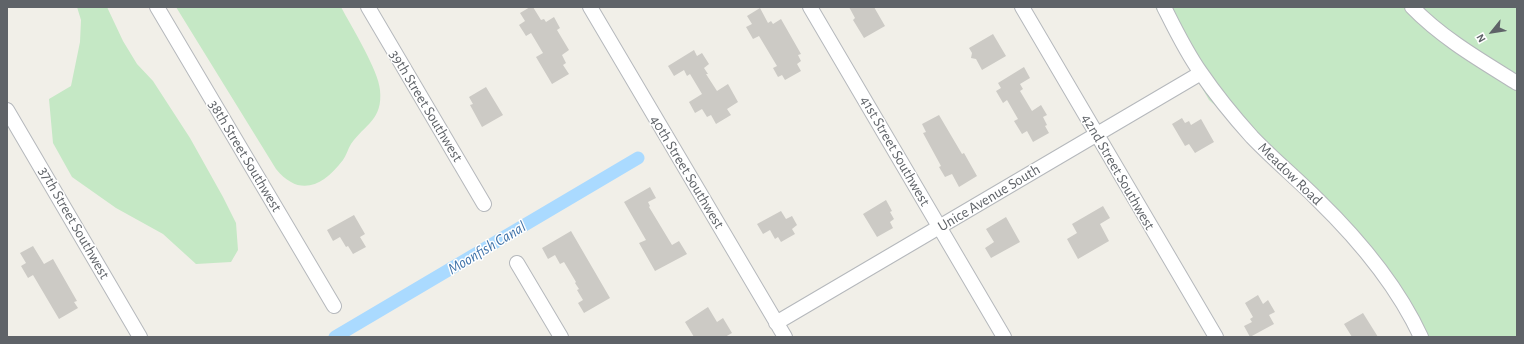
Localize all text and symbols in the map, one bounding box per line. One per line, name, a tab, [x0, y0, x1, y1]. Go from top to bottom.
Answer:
north arrow	[1472, 12, 1512, 52]
text: N	[1474, 32, 1488, 44]
street label: 39th Street Southwest	[385, 47, 467, 165]
street label: 41st Street Southwest	[856, 93, 934, 209]
street label: 38th Street Southwest	[204, 97, 286, 215]
street label: 42nd Street Southwest	[1077, 111, 1159, 233]
street label: 40th Street Southwest	[646, 112, 728, 232]
street label: Meadow Road	[1254, 139, 1326, 209]
street label: Unice Avenue South	[935, 160, 1043, 236]
street label: 37th Street Southwest	[35, 164, 113, 282]
water label: Moonfish Canal	[444, 217, 530, 279]

